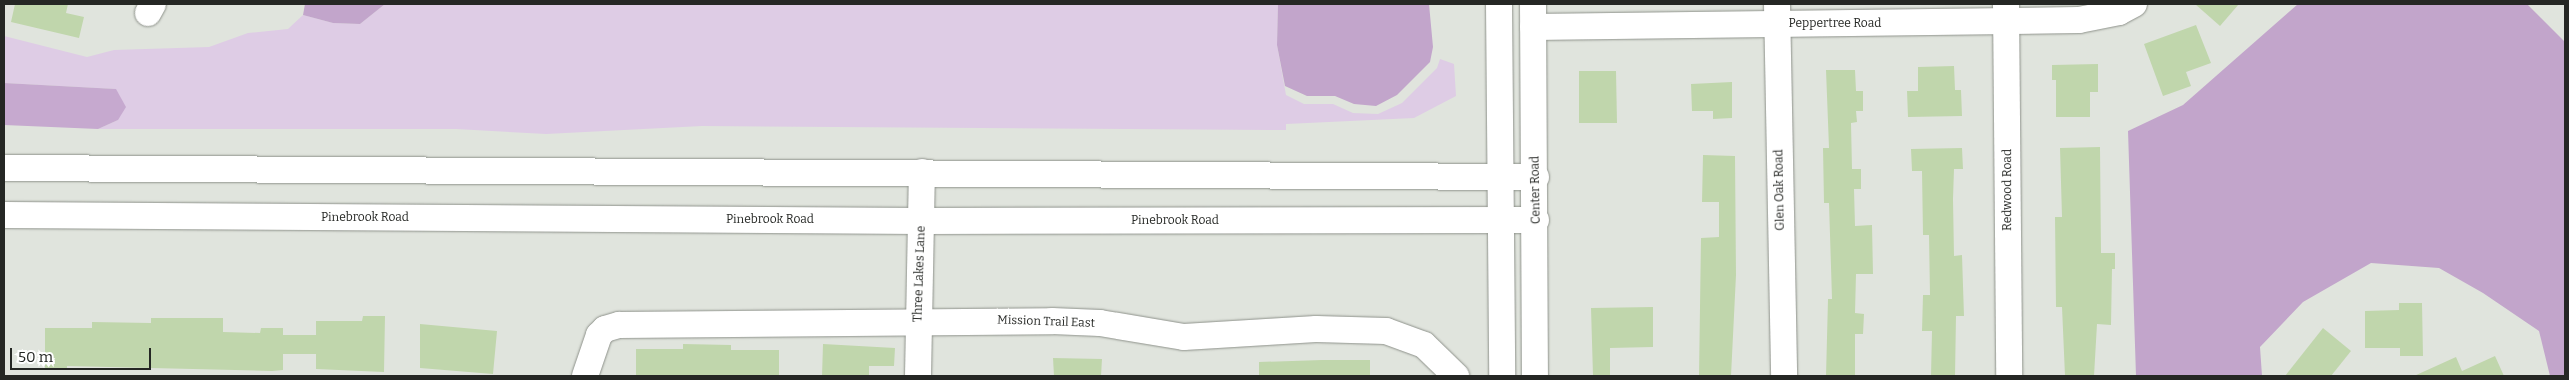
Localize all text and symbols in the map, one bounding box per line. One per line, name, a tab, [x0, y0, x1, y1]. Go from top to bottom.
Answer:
street label: Peppertree Road	[1789, 17, 1881, 31]
street label: Glen Oak Road	[1772, 149, 1788, 231]
street label: Redwood Road	[2001, 149, 2015, 231]
street label: Center Road	[1528, 156, 1544, 224]
street label: Pinebrook Road	[321, 211, 409, 225]
street label: Pinebrook Road	[726, 213, 814, 227]
street label: Pinebrook Road	[1131, 214, 1219, 228]
street label: Three Lakes Lane	[911, 226, 929, 322]
street label: Mission Trail East	[997, 313, 1095, 331]
scale bar	[12, 338, 154, 370]
text: 50 m	[18, 348, 53, 366]

